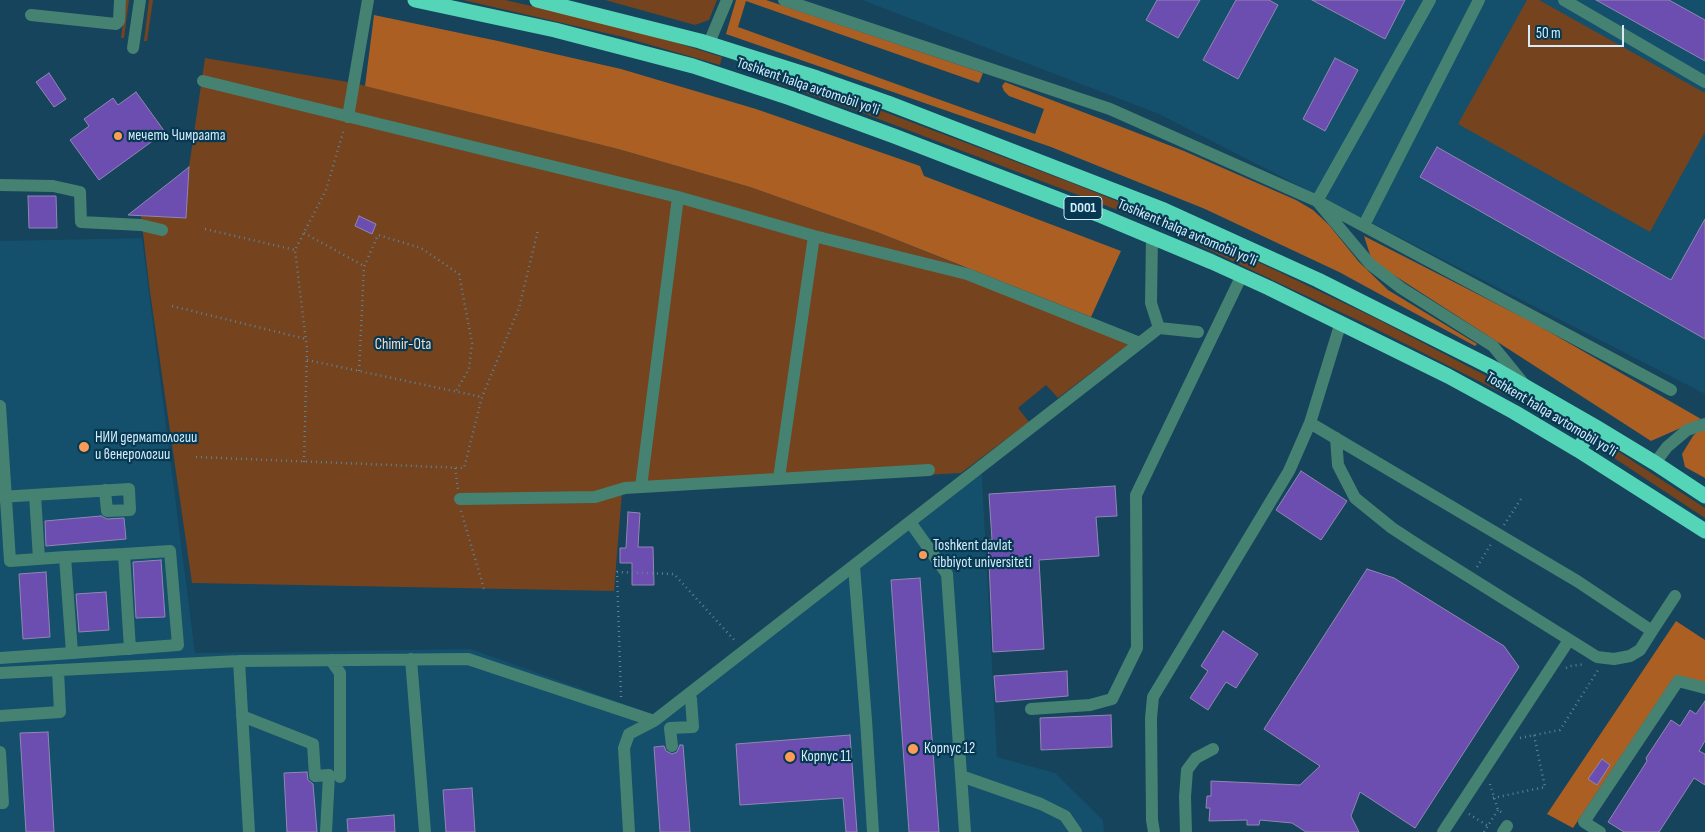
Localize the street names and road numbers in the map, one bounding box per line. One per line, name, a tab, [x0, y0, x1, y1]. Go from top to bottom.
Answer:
street label: Toshkent halqa avtomobil yo'li	[734, 54, 882, 120]
street label: Toshkent halqa avtomobil yo'li	[1114, 195, 1260, 271]
road number: D001	[1064, 197, 1102, 220]
street label: Toshkent halqa avtomobil yo'li	[1482, 369, 1620, 461]

